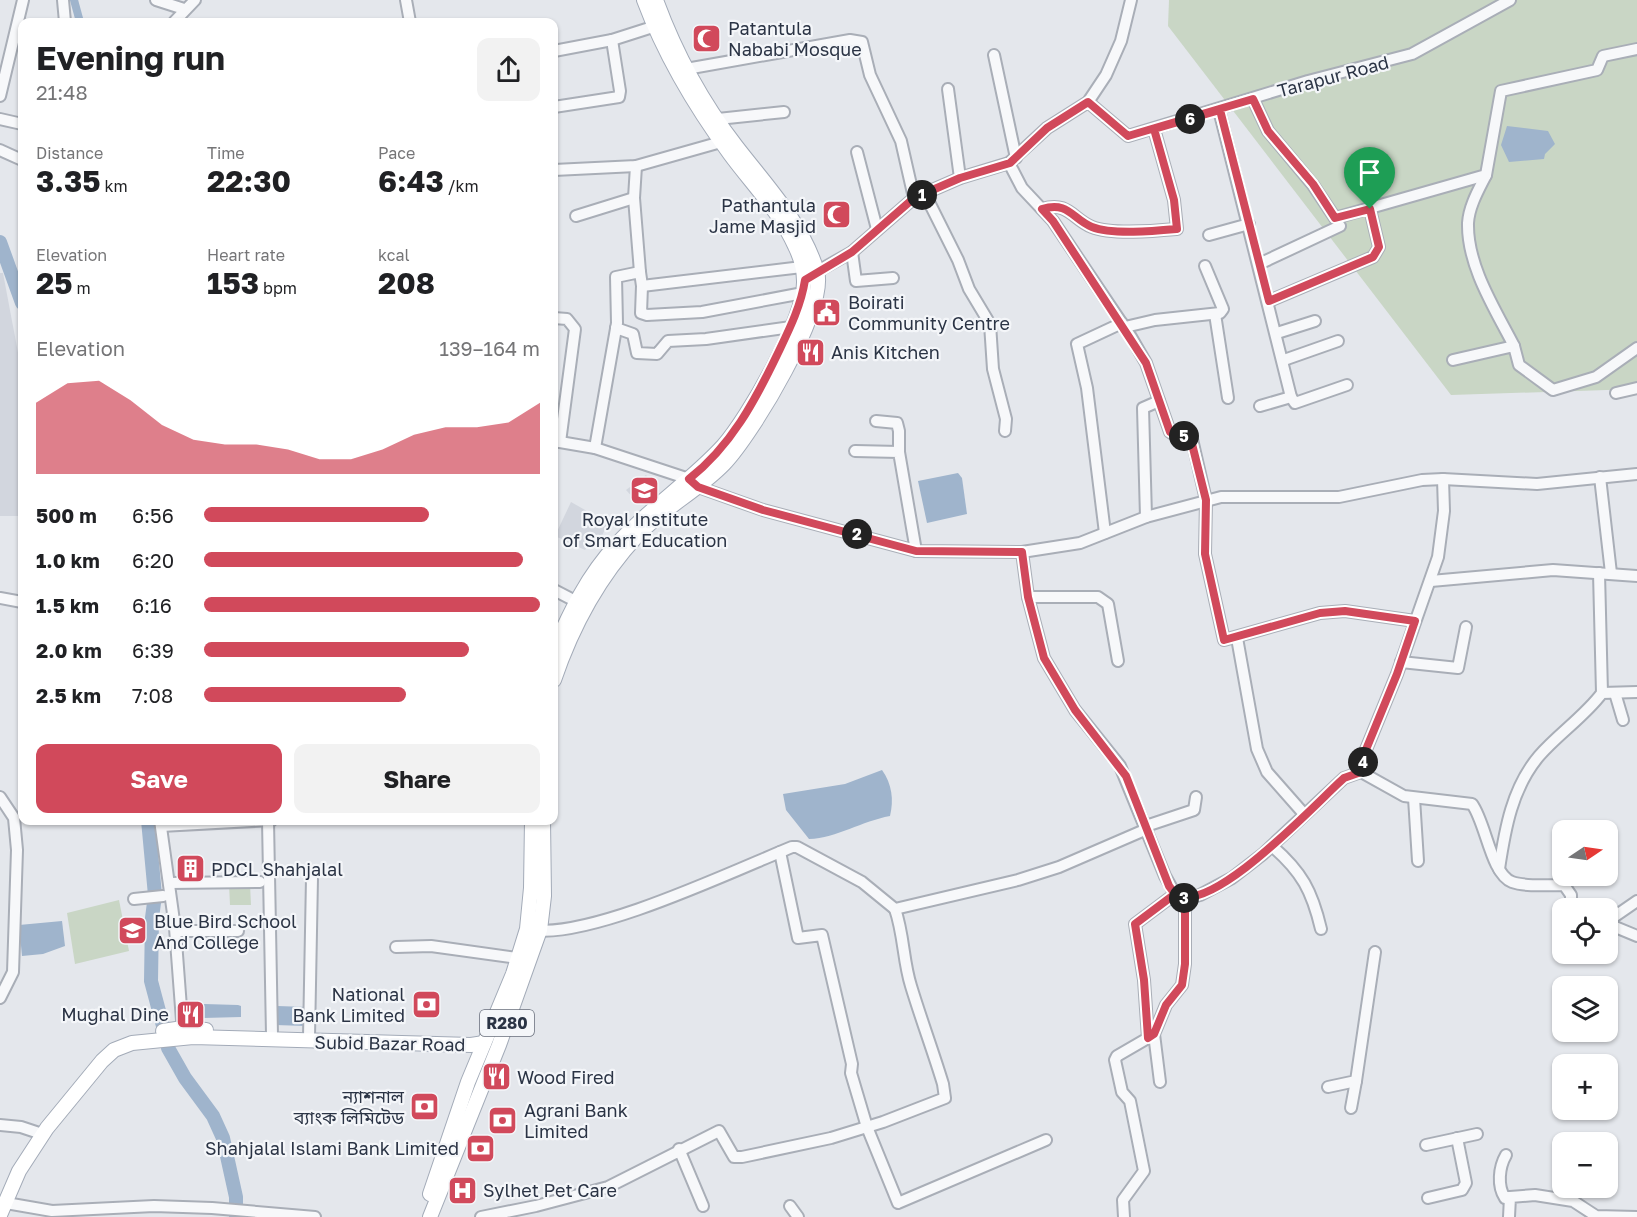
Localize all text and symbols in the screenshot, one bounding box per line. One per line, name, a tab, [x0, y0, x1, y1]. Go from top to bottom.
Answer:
place label: Patantula Nababi Mosque	[728, 17, 862, 60]
mosque icon: Patantula Nababi Mosque	[691, 22, 723, 54]
text: Evening run	[36, 38, 225, 77]
button: share	[477, 38, 540, 101]
street label: Tarapur Road	[1275, 51, 1391, 101]
text: 21:48	[36, 80, 88, 104]
pin: 6	[1175, 104, 1205, 134]
text: 6	[1185, 109, 1195, 129]
text: Distance	[36, 143, 103, 163]
text: Time	[207, 143, 245, 163]
text: Pace	[378, 143, 415, 163]
pin	[1344, 147, 1395, 209]
icon: arrive	[1353, 156, 1386, 189]
text: 3.35	[36, 163, 101, 199]
text: 22:30	[207, 163, 291, 199]
text: 6:43	[378, 163, 444, 199]
text: km	[101, 176, 128, 196]
text: /km	[444, 176, 479, 196]
pin: 1	[907, 180, 937, 210]
text: 1	[918, 185, 926, 205]
place label: Pathantula Jame Masjid	[709, 194, 816, 237]
mosque icon: Pathantula Jame Masjid	[821, 199, 853, 231]
text: Elevation	[36, 245, 107, 265]
text: Heart rate	[207, 245, 285, 265]
text: kcal	[378, 245, 410, 265]
text: 25	[36, 265, 73, 301]
text: 153	[207, 265, 259, 301]
text: 208	[378, 265, 435, 301]
text: m	[73, 278, 91, 298]
text: bpm	[259, 278, 297, 298]
place label: Boirati Community Centre	[848, 291, 1010, 334]
public building icon: Boirati Community Centre	[811, 296, 843, 328]
text: Elevation	[36, 336, 125, 360]
text: 139–164 m	[439, 336, 540, 360]
restaurant icon: Anis Kitchen	[794, 336, 826, 368]
place label: Anis Kitchen	[831, 341, 940, 363]
pin: 5	[1169, 421, 1199, 451]
text: 5	[1179, 426, 1189, 446]
school or university icon: Royal Institute of Smart Education	[629, 474, 661, 506]
text: 500 m	[36, 503, 97, 527]
text: 6:56	[132, 503, 174, 527]
place label: Royal Institute of Smart Education	[563, 508, 727, 551]
pin: 2	[842, 519, 872, 549]
text: 2	[852, 524, 862, 544]
text: 1.0 km	[36, 548, 100, 572]
text: 6:20	[132, 548, 174, 572]
text: 1.5 km	[36, 593, 99, 617]
text: 6:16	[132, 593, 172, 617]
text: 2.0 km	[36, 638, 102, 662]
text: 6:39	[132, 638, 174, 662]
text: 2.5 km	[36, 683, 101, 707]
text: 7:08	[132, 683, 173, 707]
button: Save	[36, 744, 282, 813]
button: Share	[294, 744, 540, 813]
pin: 4	[1348, 747, 1378, 777]
text: 4	[1358, 752, 1368, 772]
north arrow	[1552, 820, 1618, 886]
map controls	[1552, 820, 1618, 1198]
building icon: PDCL Shahjalal	[174, 853, 206, 885]
place label: PDCL Shahjalal	[211, 858, 343, 880]
pin: 3	[1169, 883, 1199, 913]
text: 3	[1179, 888, 1189, 908]
button: locate	[1552, 898, 1618, 964]
place label: Blue Bird School And College	[154, 910, 297, 953]
school or university icon: Blue Bird School And College	[117, 915, 149, 947]
button: layers	[1552, 976, 1618, 1042]
place label: National Bank Limited	[292, 983, 405, 1026]
bank icon: National Bank Limited	[410, 988, 442, 1020]
restaurant icon: Mughal Dine	[174, 998, 206, 1030]
place label: Mughal Dine	[61, 1003, 169, 1025]
road number: R280	[480, 1010, 534, 1036]
street label: Subid Bazar Road	[314, 1031, 466, 1055]
button: +	[1552, 1054, 1618, 1120]
restaurant icon: Wood Fired	[480, 1061, 512, 1093]
place label: Wood Fired	[517, 1066, 615, 1088]
place label: ন্যাশনাল ব্যাংক লিমিটেড	[293, 1085, 405, 1128]
bank icon: ন্যাশনাল ব্যাংক লিমিটেড	[409, 1090, 441, 1122]
place label: Agrani Bank Limited	[524, 1099, 628, 1142]
bank icon: Agrani Bank Limited	[487, 1104, 519, 1136]
bank icon: Shahjalal Islami Bank Limited	[464, 1132, 496, 1164]
button: −	[1552, 1132, 1618, 1198]
place label: Shahjalal Islami Bank Limited	[205, 1137, 459, 1159]
hospital icon: Sylhet Pet Care	[446, 1174, 478, 1206]
place label: Sylhet Pet Care	[483, 1179, 617, 1201]

